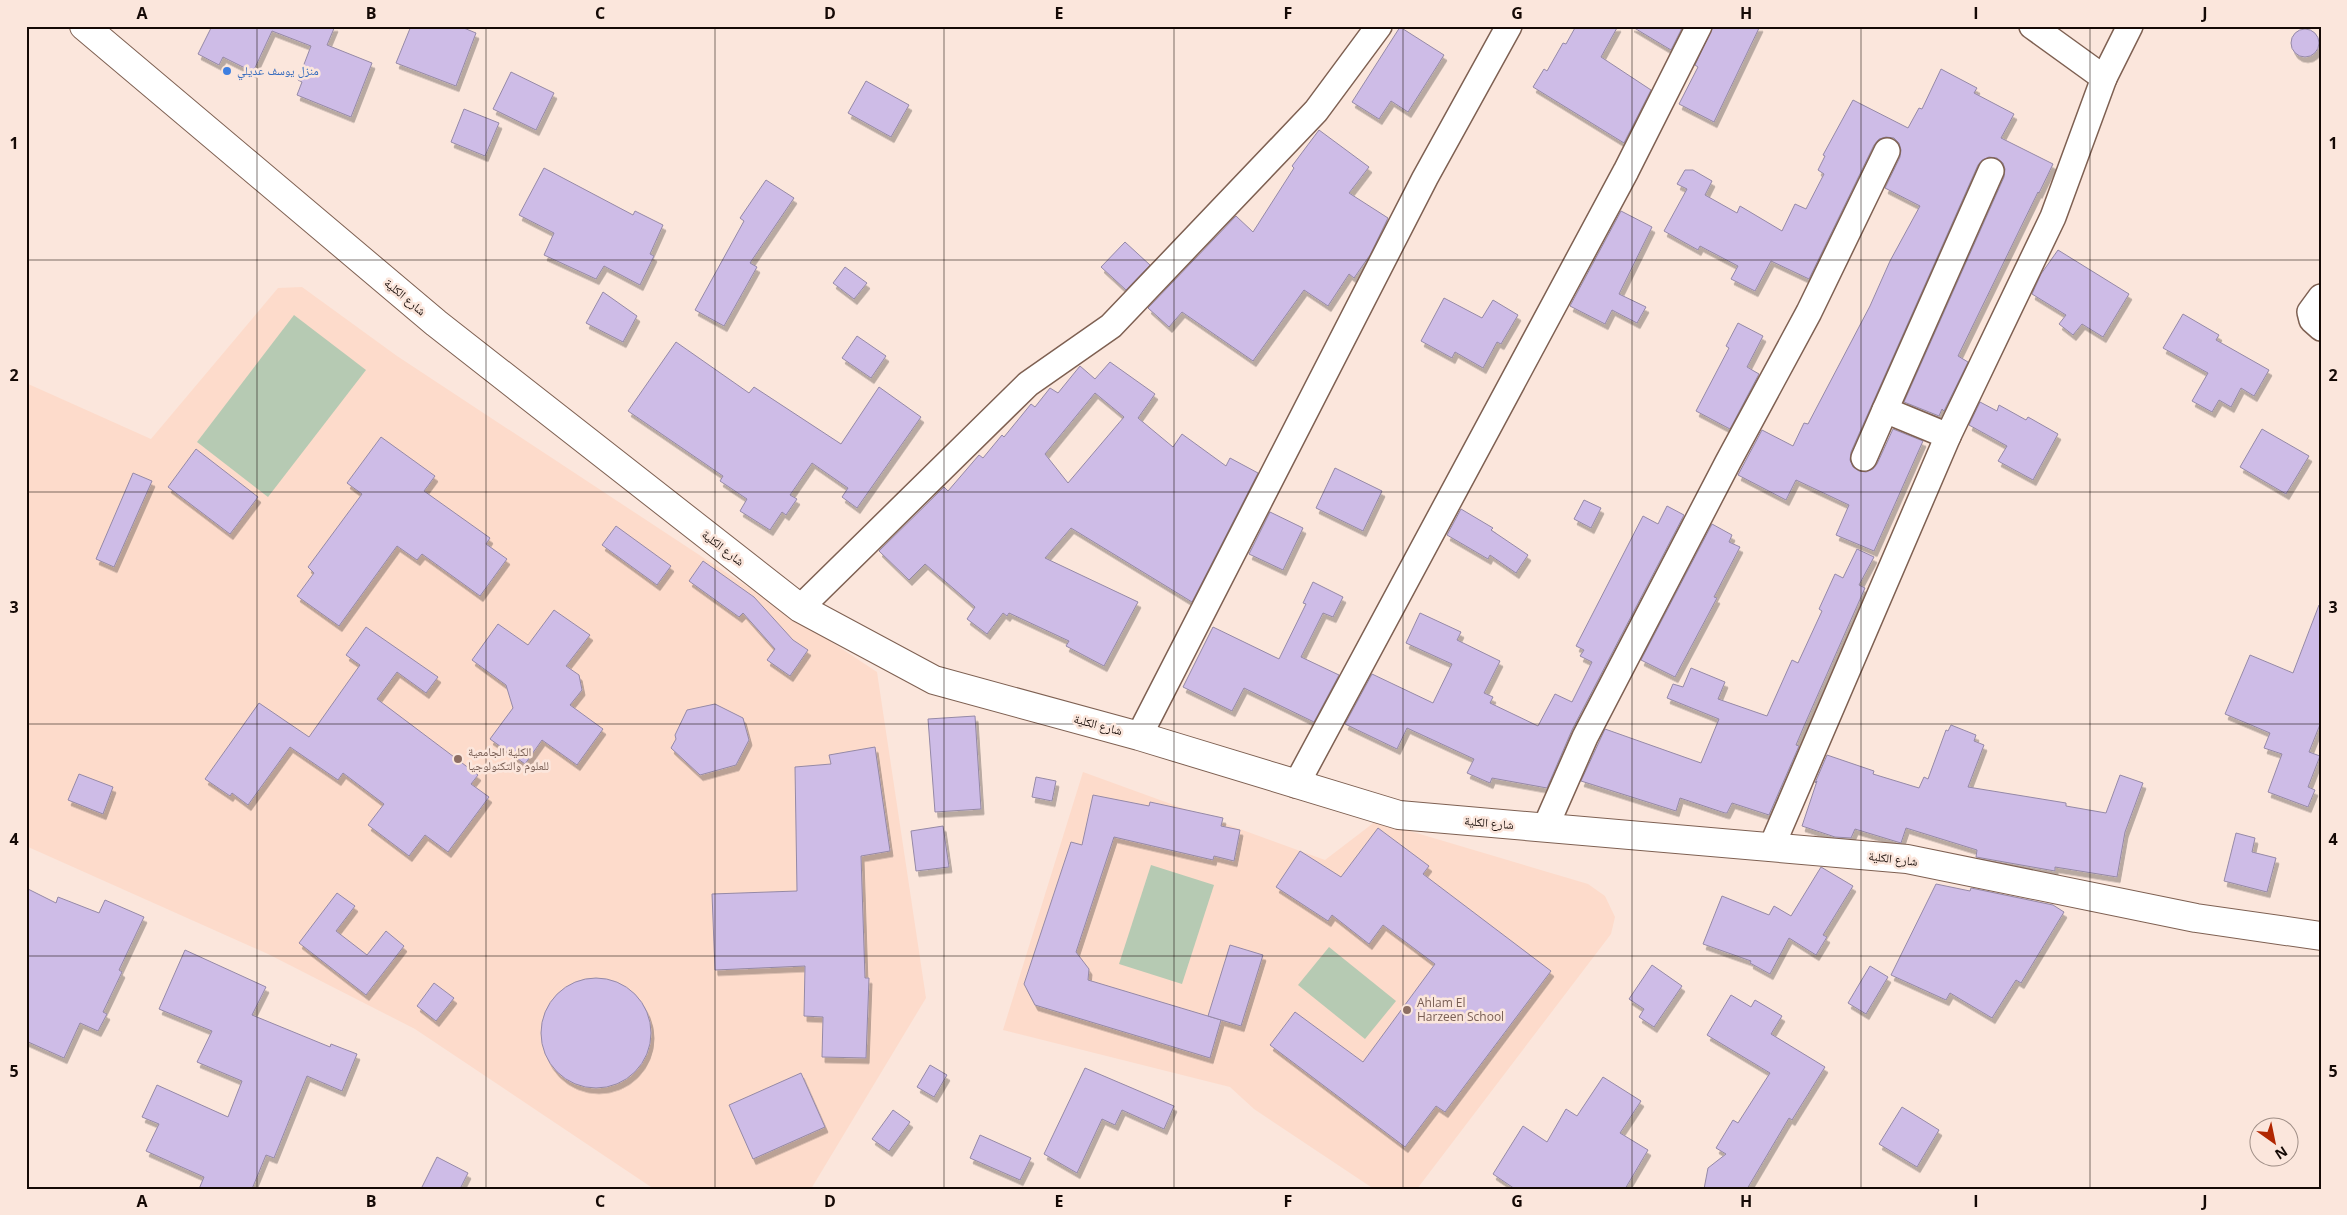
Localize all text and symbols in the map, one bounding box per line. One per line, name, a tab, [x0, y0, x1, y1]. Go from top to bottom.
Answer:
text: A	[136, 2, 148, 24]
text: B	[366, 2, 376, 24]
text: C	[595, 2, 605, 24]
text: D	[824, 2, 836, 24]
text: E	[1055, 2, 1064, 24]
text: F	[1284, 2, 1292, 24]
text: G	[1511, 2, 1523, 24]
text: H	[1740, 2, 1752, 24]
text: I	[1973, 2, 1979, 24]
text: J	[2200, 2, 2208, 24]
place label: منزل يوسف عديلي	[237, 62, 319, 81]
marker: منزل يوسف عديلي	[221, 65, 233, 77]
text: 1	[9, 132, 19, 154]
text: 1	[2328, 132, 2338, 154]
street label: شارع الكلية	[381, 274, 430, 319]
text: 2	[9, 364, 19, 386]
text: 2	[2328, 364, 2338, 386]
street label: شارع الكلية	[699, 526, 748, 570]
text: 3	[9, 596, 19, 618]
text: 3	[2328, 596, 2338, 618]
street label: شارع الكلية	[1072, 710, 1124, 739]
place label: الكلية الجامعية للعلوم والتكنولوجيا	[468, 743, 549, 774]
marker: الكلية الجامعية للعلوم والتكنولوجيا	[452, 753, 464, 765]
street label: شارع الكلية	[1464, 812, 1515, 833]
text: 4	[9, 828, 19, 850]
text: 4	[2328, 828, 2338, 850]
street label: شارع الكلية	[1867, 847, 1919, 870]
place label: Ahlam El Harzeen School	[1417, 994, 1504, 1025]
marker: Ahlam El Harzeen School	[1401, 1004, 1413, 1016]
text: 5	[9, 1060, 19, 1082]
text: 5	[2328, 1060, 2338, 1082]
north arrow	[2250, 1118, 2300, 1168]
text: N	[2271, 1142, 2291, 1164]
text: A	[136, 1190, 148, 1212]
text: B	[366, 1190, 376, 1212]
text: C	[595, 1190, 605, 1212]
text: D	[824, 1190, 836, 1212]
text: E	[1055, 1190, 1064, 1212]
text: F	[1284, 1190, 1292, 1212]
text: G	[1511, 1190, 1523, 1212]
text: H	[1740, 1190, 1752, 1212]
text: I	[1973, 1190, 1979, 1212]
text: J	[2200, 1190, 2208, 1212]

